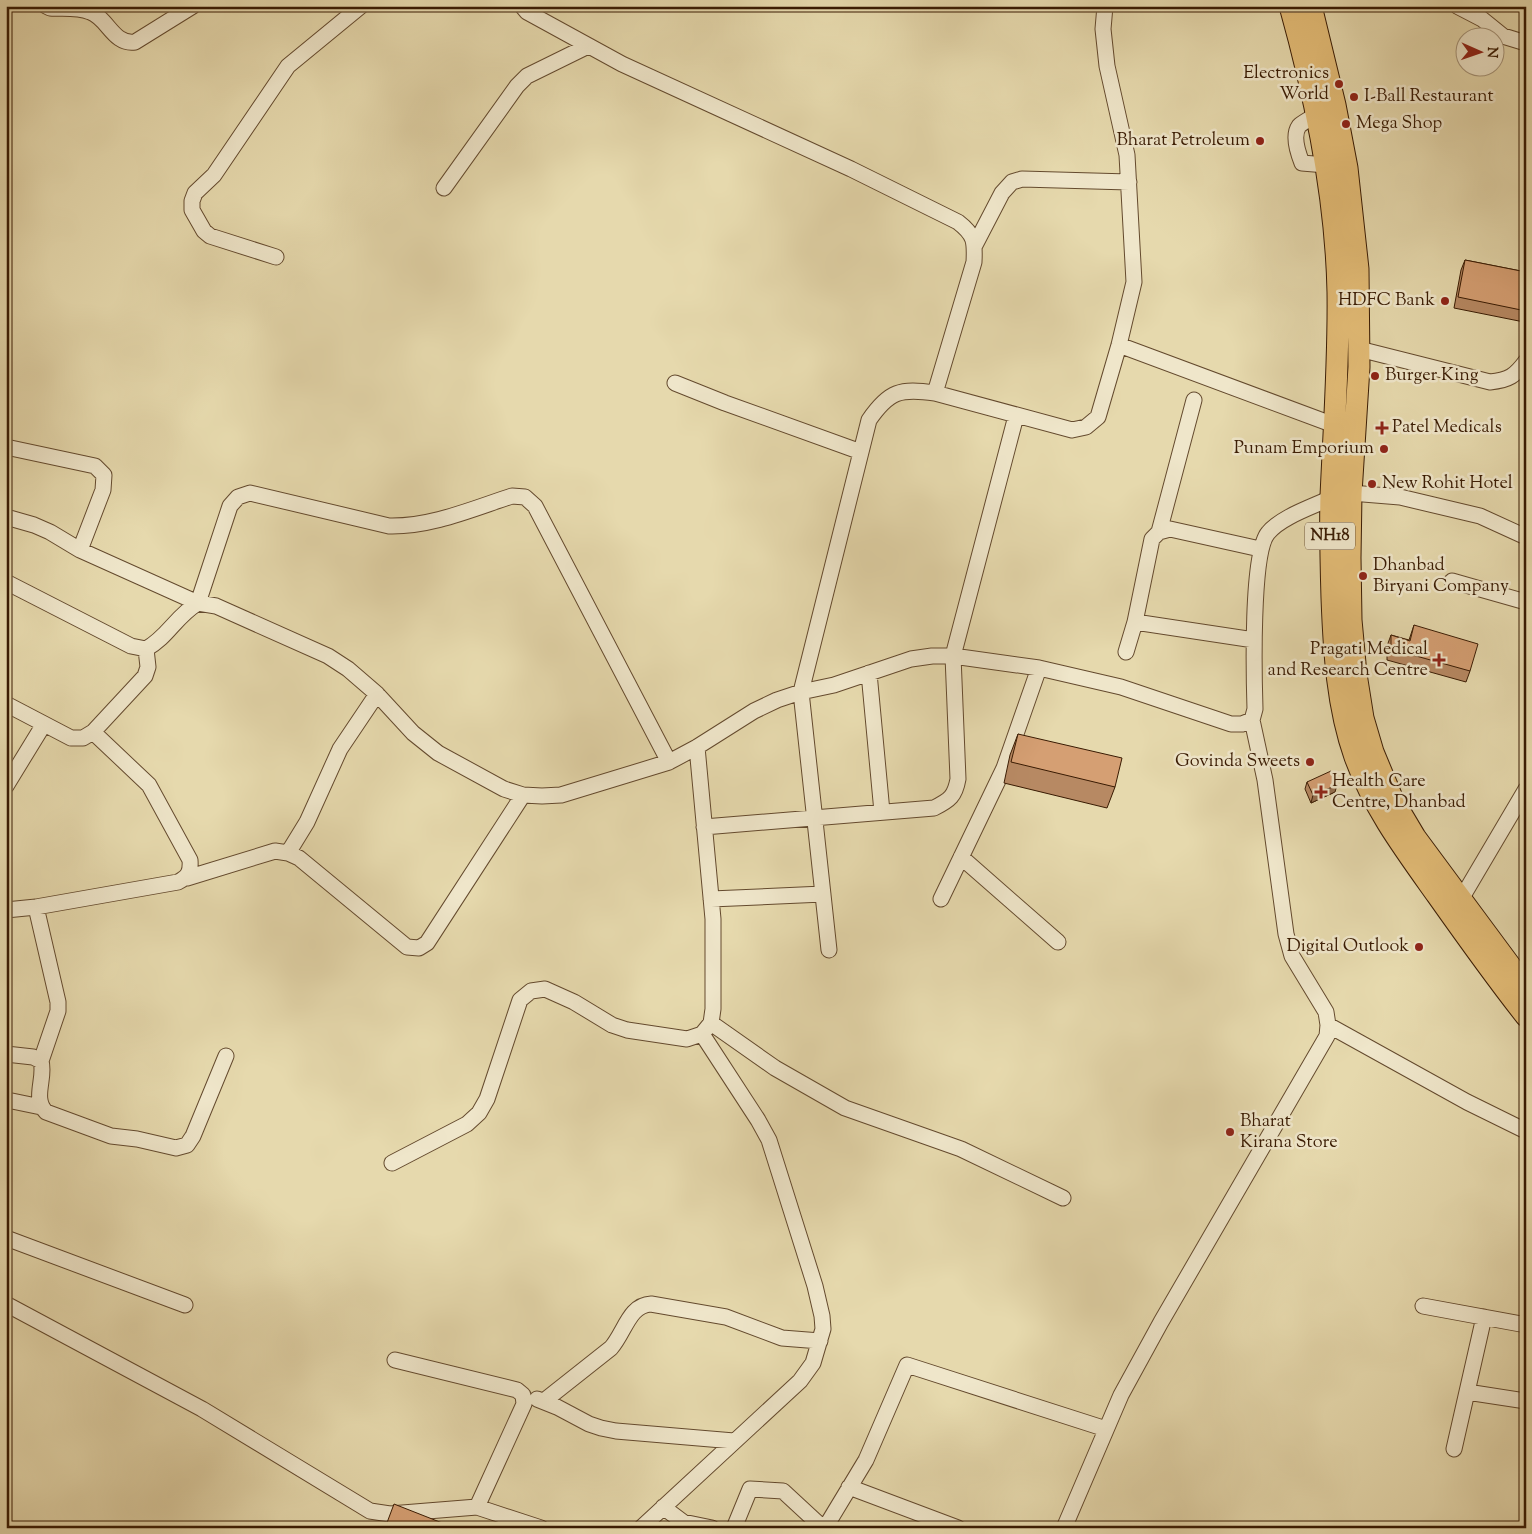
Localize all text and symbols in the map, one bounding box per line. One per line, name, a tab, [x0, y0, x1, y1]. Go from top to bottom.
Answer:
north arrow	[1454, 28, 1504, 78]
text: N	[1481, 46, 1501, 58]
place label: Electronics World	[1243, 61, 1329, 108]
marker: Electronics World	[1333, 78, 1345, 90]
place label: I-Ball Restaurant	[1364, 84, 1494, 110]
marker: I-Ball Restaurant	[1348, 91, 1360, 103]
place label: Mega Shop	[1356, 111, 1442, 137]
marker: Mega Shop	[1340, 118, 1352, 130]
place label: Bharat Petroleum	[1116, 128, 1250, 154]
marker: Bharat Petroleum	[1254, 135, 1266, 147]
place label: HDFC Bank	[1338, 288, 1435, 314]
marker: HDFC Bank	[1439, 295, 1451, 307]
place label: Burger King	[1385, 363, 1479, 389]
marker: Burger King	[1369, 370, 1381, 382]
place label: Patel Medicals	[1392, 415, 1502, 441]
marker: Patel Medicals	[1376, 422, 1388, 434]
place label: Punam Emporium	[1234, 436, 1374, 462]
marker: Punam Emporium	[1378, 443, 1390, 455]
place label: New Rohit Hotel	[1382, 471, 1513, 497]
marker: New Rohit Hotel	[1366, 478, 1378, 490]
road number: NH18	[1305, 522, 1355, 550]
place label: Dhanbad Biryani Company	[1373, 553, 1509, 600]
marker: Dhanbad Biryani Company	[1357, 570, 1369, 582]
place label: Pragati Medical and Research Centre	[1268, 637, 1428, 684]
marker: Pragati Medical and Research Centre	[1432, 653, 1446, 667]
place label: Govinda Sweets	[1175, 749, 1300, 775]
marker: Govinda Sweets	[1304, 756, 1316, 768]
place label: Health Care Centre, Dhanbad	[1332, 769, 1466, 816]
marker: Health Care Centre, Dhanbad	[1314, 785, 1328, 799]
place label: Digital Outlook	[1286, 934, 1409, 960]
marker: Digital Outlook	[1413, 941, 1425, 953]
place label: Bharat Kirana Store	[1240, 1109, 1338, 1156]
marker: Bharat Kirana Store	[1224, 1126, 1236, 1138]

